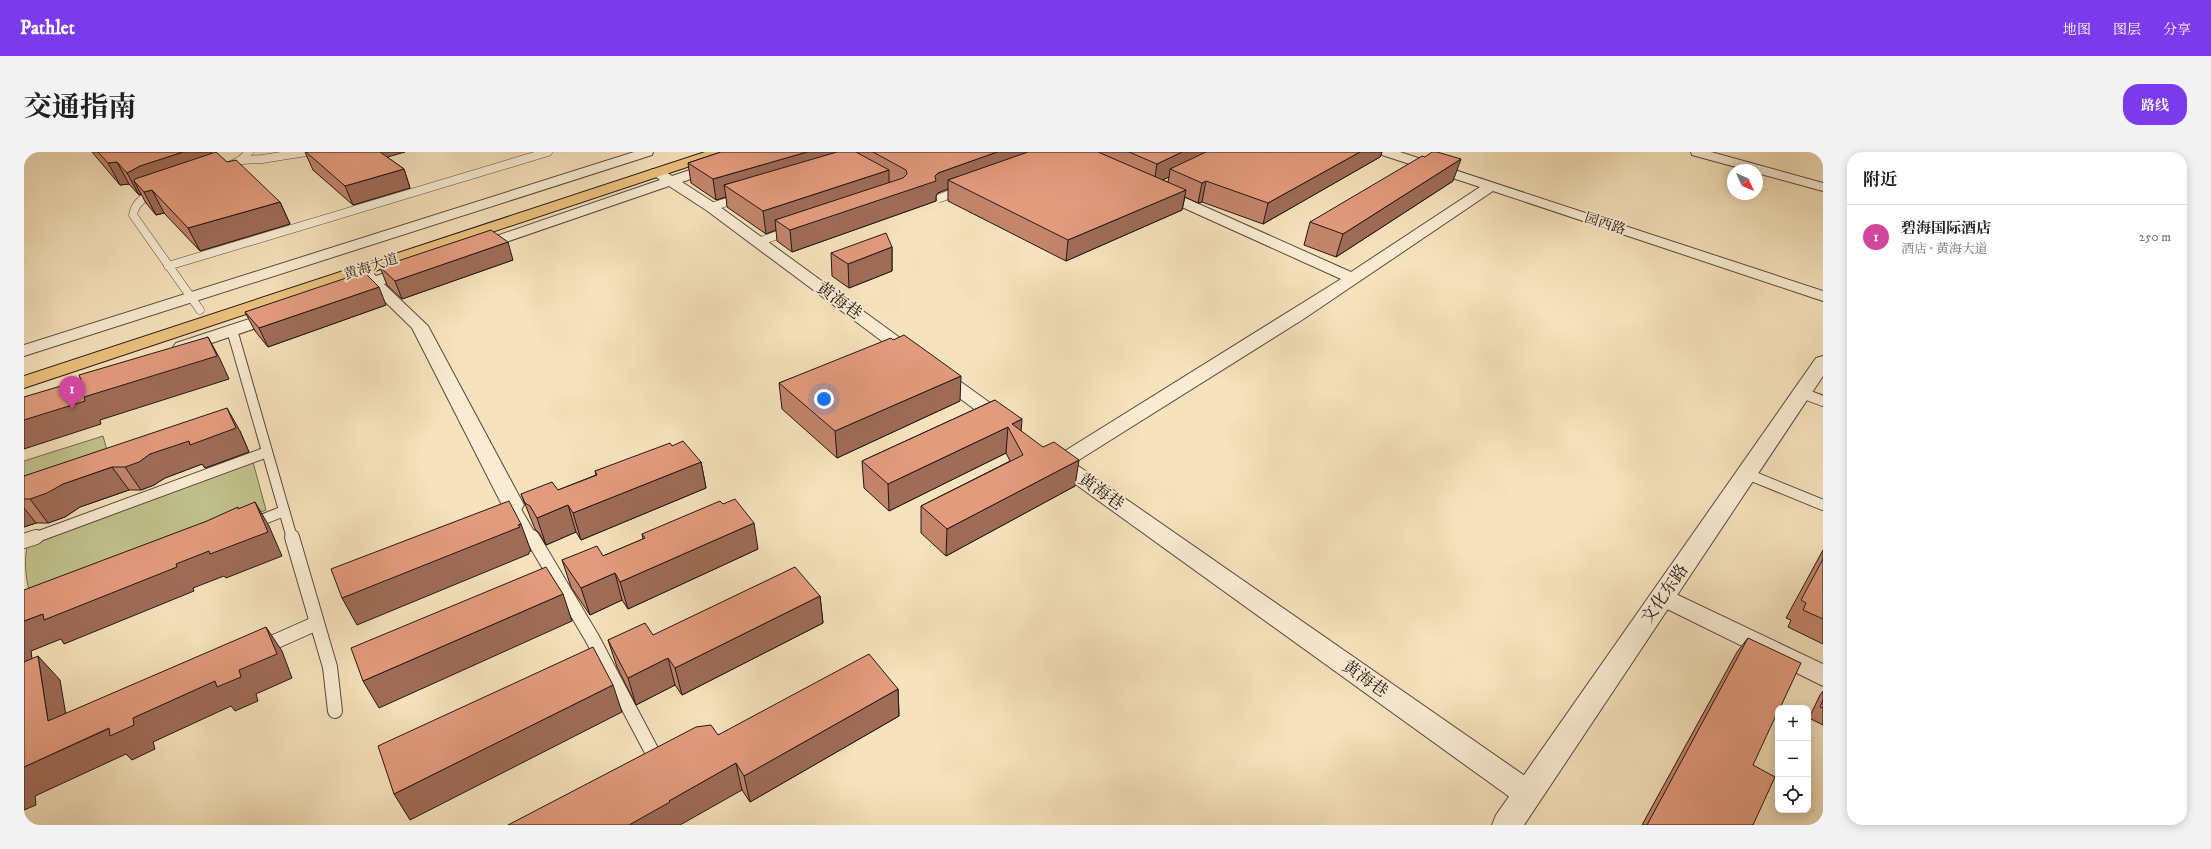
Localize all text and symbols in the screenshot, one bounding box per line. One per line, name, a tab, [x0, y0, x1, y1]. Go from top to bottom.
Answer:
text: Pathlet	[20, 17, 75, 40]
text: 地图	[2063, 21, 2091, 39]
text: 图层	[2113, 21, 2141, 39]
text: 分享	[2163, 21, 2191, 39]
button: 路线	[2123, 84, 2187, 125]
text: 交通指南	[24, 90, 136, 125]
north arrow	[1727, 164, 1763, 200]
text: 附近	[1863, 169, 1897, 191]
street label: 园西路	[1582, 209, 1628, 239]
text: 碧海国际酒店	[1901, 219, 1991, 238]
text: 1	[1874, 229, 1878, 245]
text: 250 m	[2139, 229, 2171, 245]
text: 酒店 · 黄海大道	[1901, 241, 1988, 257]
street label: 黄海大道	[342, 250, 400, 284]
street label: 黄海巷	[812, 277, 866, 325]
pin: 1	[59, 376, 85, 409]
your location	[814, 389, 834, 409]
street label: 黄海巷	[1074, 468, 1128, 516]
street label: 文化东路	[1636, 560, 1694, 628]
street label: 黄海巷	[1338, 655, 1392, 703]
map controls	[1775, 705, 1811, 813]
button: +	[1775, 705, 1811, 741]
button: −	[1775, 741, 1811, 777]
button: locate	[1775, 777, 1811, 813]

